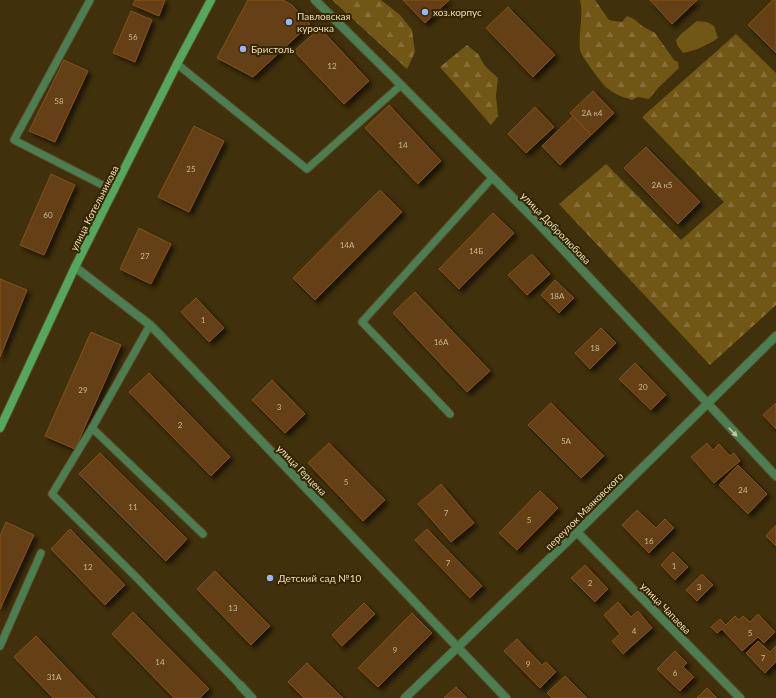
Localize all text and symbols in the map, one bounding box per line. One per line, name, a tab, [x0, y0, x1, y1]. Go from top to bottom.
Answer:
place label: хоз.корпус	[433, 6, 482, 18]
marker: хоз.корпус	[420, 7, 430, 17]
place label: Павловская курочка	[297, 10, 351, 34]
marker: Павловская курочка	[284, 17, 294, 27]
house number: 56	[128, 32, 138, 42]
place label: Бристоль	[251, 43, 294, 55]
marker: Бристоль	[238, 44, 248, 54]
house number: 12	[327, 61, 337, 71]
house number: 58	[54, 96, 64, 106]
house number: 2А к4	[582, 108, 603, 118]
house number: 14	[398, 140, 408, 150]
street label: улица Котельникова	[67, 163, 121, 253]
house number: 25	[186, 164, 196, 174]
house number: 2А к5	[652, 180, 673, 190]
street label: улица Добролюбова	[519, 190, 593, 266]
house number: 60	[43, 210, 53, 220]
house number: 14А	[340, 240, 355, 250]
house number: 14Б	[469, 246, 483, 256]
house number: 27	[140, 251, 150, 261]
house number: 18А	[550, 291, 565, 301]
house number: 1	[201, 315, 206, 325]
house number: 16А	[434, 337, 449, 347]
house number: 18	[590, 343, 600, 353]
house number: 20	[638, 382, 648, 392]
house number: 29	[78, 385, 88, 395]
house number: 3	[277, 402, 282, 412]
house number: 2	[178, 420, 183, 430]
one-way arrow	[728, 427, 738, 437]
house number: 5А	[561, 436, 572, 446]
street label: улица Герцена	[275, 442, 329, 498]
street label: переулок Маяковского	[543, 469, 626, 552]
house number: 5	[344, 477, 349, 487]
house number: 24	[738, 485, 748, 495]
house number: 11	[128, 502, 138, 512]
house number: 7	[444, 508, 449, 518]
house number: 5	[527, 515, 532, 525]
house number: 16	[644, 536, 654, 546]
house number: 7	[446, 558, 451, 568]
house number: 1	[672, 561, 677, 571]
house number: 12	[83, 562, 93, 572]
place label: Детский сад №10	[278, 572, 361, 584]
marker: Детский сад №10	[265, 573, 275, 583]
house number: 2	[588, 578, 593, 588]
street label: улица Чапаева	[638, 580, 694, 636]
house number: 3	[697, 582, 702, 592]
house number: 13	[228, 603, 238, 613]
house number: 4	[632, 626, 637, 636]
house number: 5	[748, 628, 753, 638]
house number: 9	[393, 645, 398, 655]
house number: 7	[761, 653, 766, 663]
house number: 14	[155, 657, 165, 667]
house number: 9	[526, 659, 531, 669]
house number: 6	[673, 668, 678, 678]
house number: 31А	[47, 672, 62, 682]

